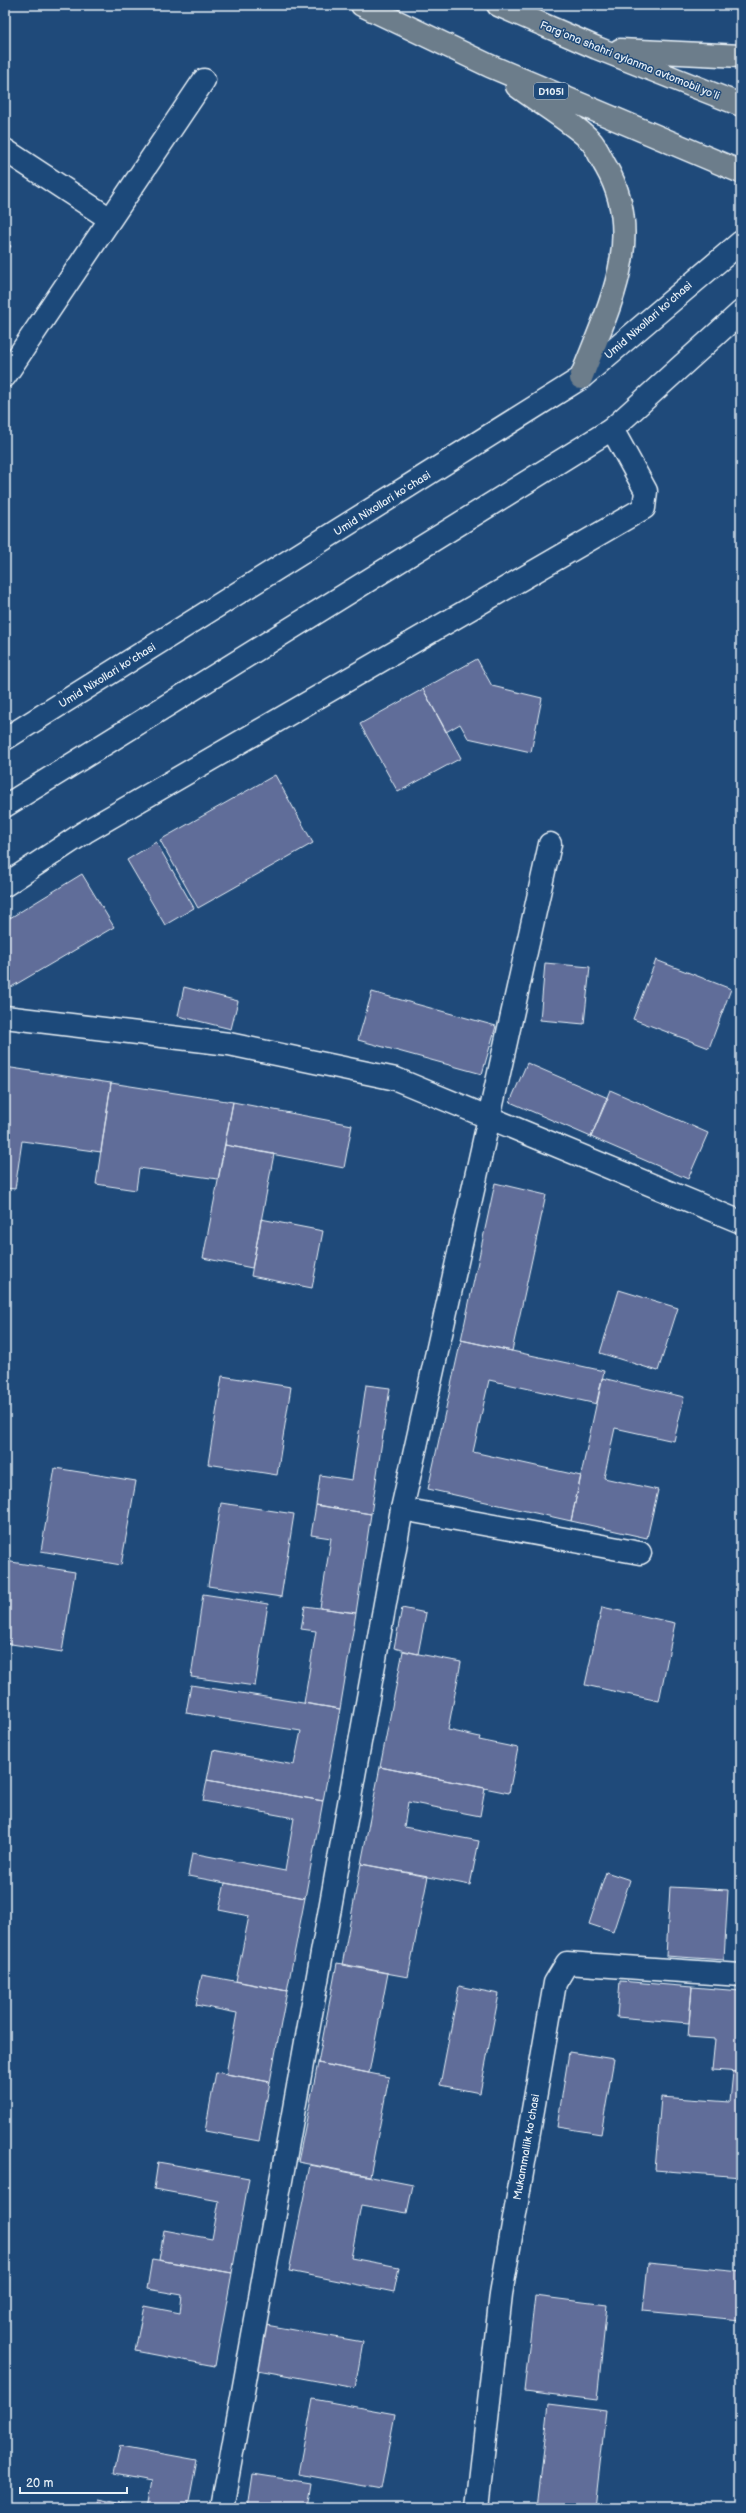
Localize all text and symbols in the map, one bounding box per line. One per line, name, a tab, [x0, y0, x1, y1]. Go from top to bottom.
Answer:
street label: Fargʻona shahri aylanma avtomobil yoʻli	[538, 18, 722, 103]
road number: D105l	[534, 83, 568, 99]
street label: Umid Nixollari koʻchasi	[602, 279, 695, 362]
street label: Umid Nixollari koʻchasi	[332, 468, 433, 538]
street label: Umid Nixollari koʻchasi	[57, 640, 158, 710]
street label: Mukammallik koʻchasi	[511, 2093, 542, 2201]
scale bar	[20, 2469, 127, 2495]
text: 20 m	[26, 2476, 53, 2491]

